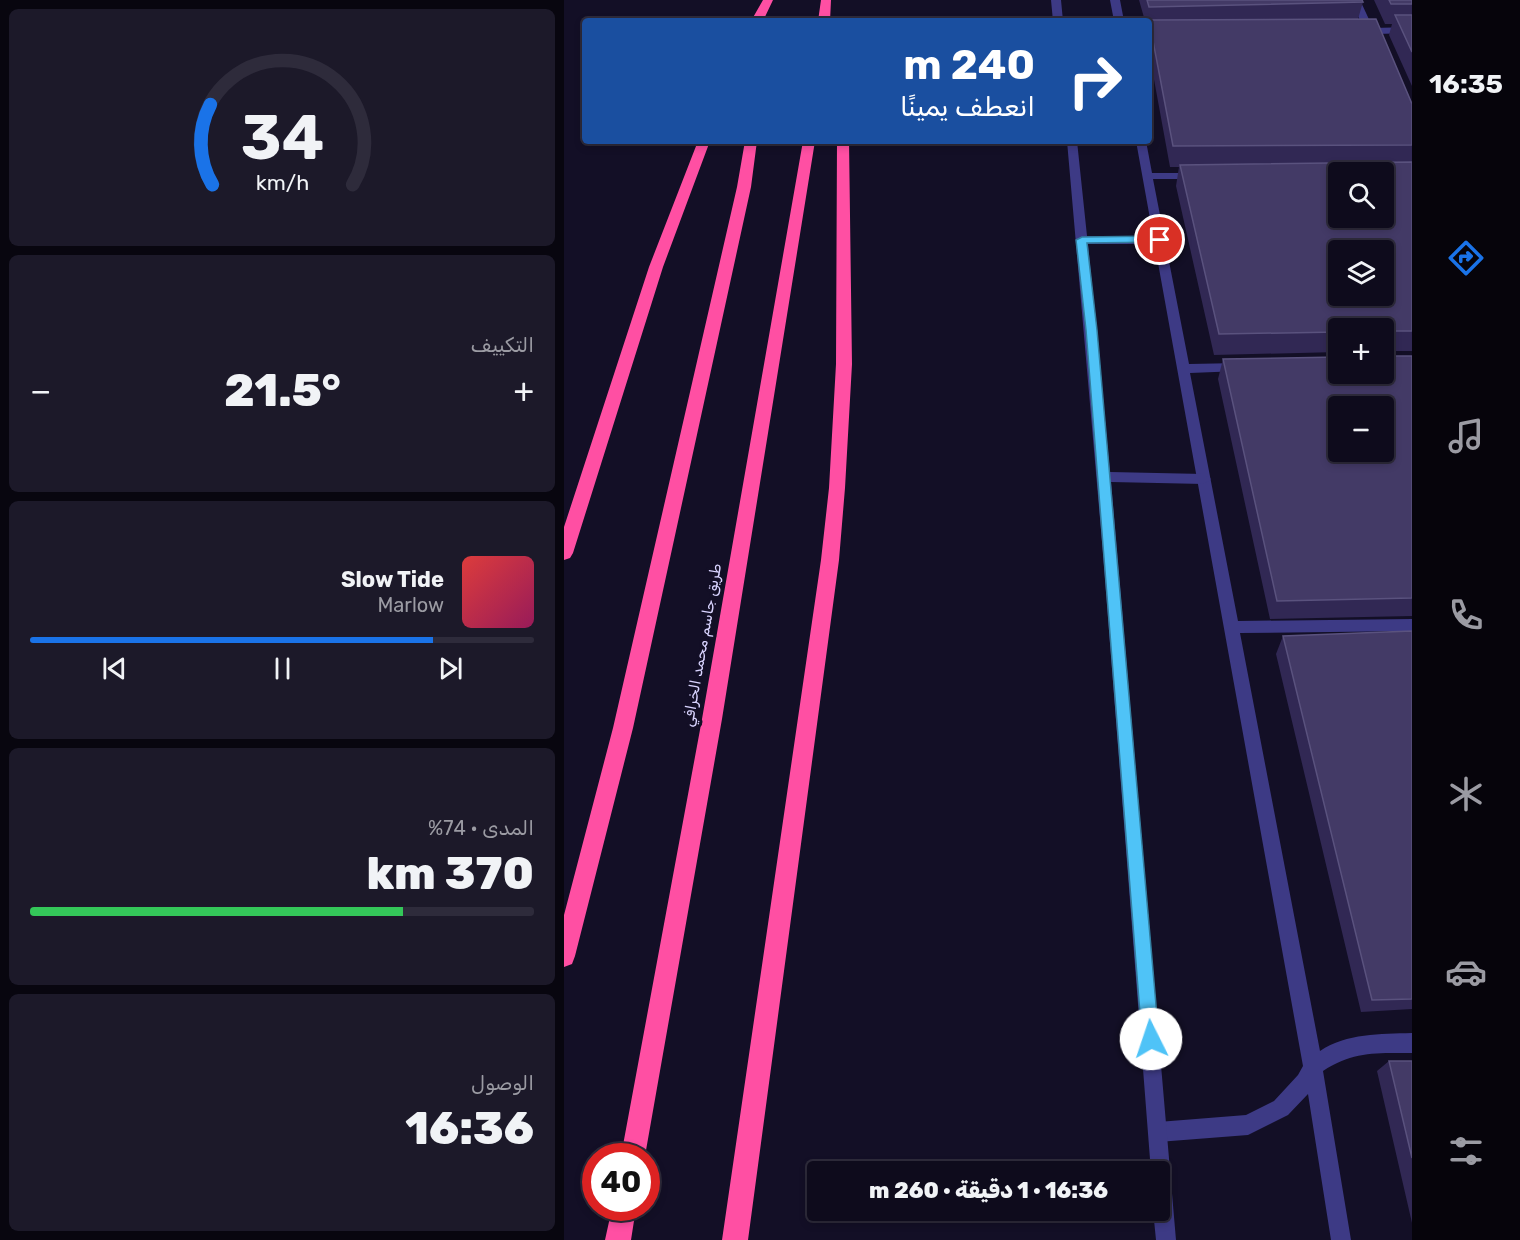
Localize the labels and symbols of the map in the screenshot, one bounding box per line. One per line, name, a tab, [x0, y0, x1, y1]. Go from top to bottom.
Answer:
pin	[1134, 214, 1185, 265]
street label: طريق جاسم محمد الخرافي	[679, 562, 728, 729]
position arrow	[1119, 1007, 1183, 1071]
speed limit sign: 40	[582, 1143, 660, 1221]

